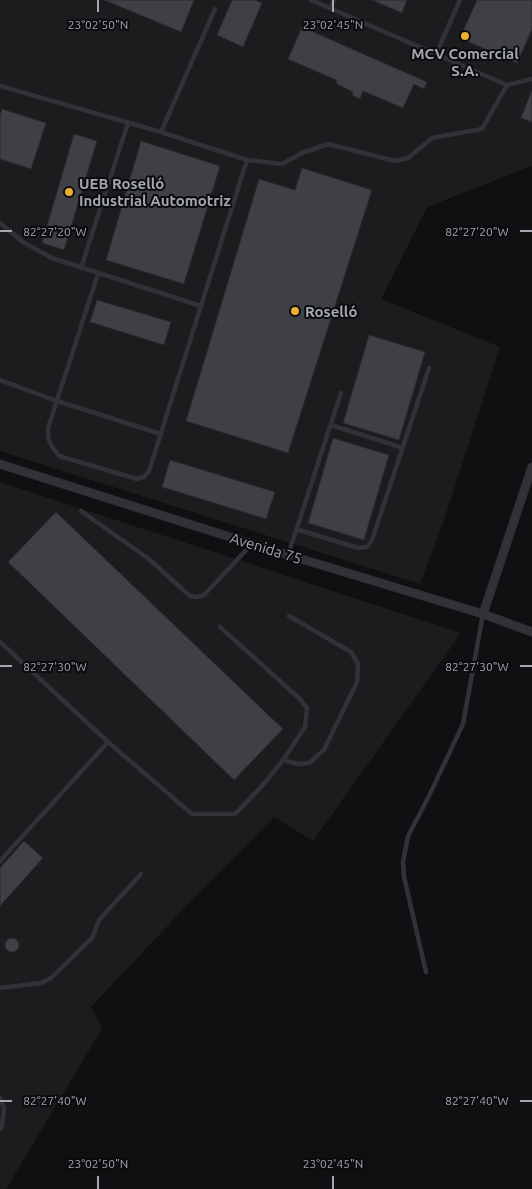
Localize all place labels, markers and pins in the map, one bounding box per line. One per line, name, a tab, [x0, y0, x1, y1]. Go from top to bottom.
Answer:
marker: MCV Comercial S.A.	[459, 30, 471, 42]
place label: MCV Comercial S.A.	[411, 45, 519, 79]
place label: UEB Roselló Industrial Automotriz	[79, 175, 231, 209]
marker: UEB Roselló Industrial Automotriz	[63, 186, 75, 198]
place label: Roselló	[305, 303, 357, 320]
marker: Roselló	[289, 305, 301, 317]

